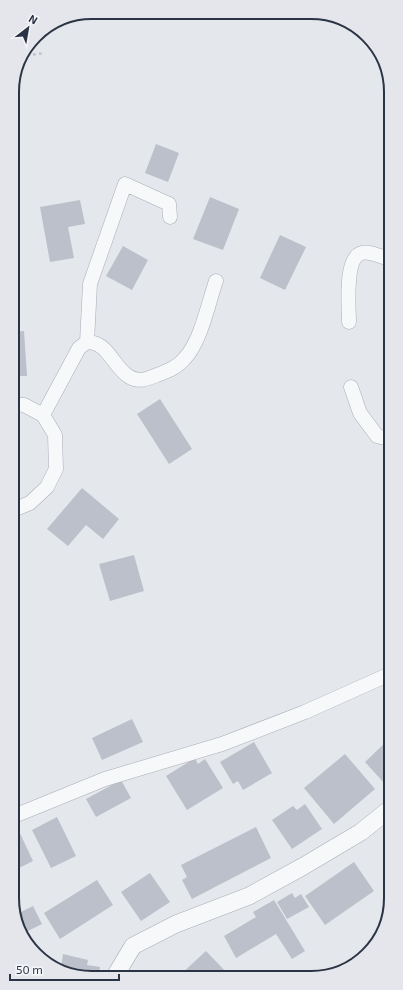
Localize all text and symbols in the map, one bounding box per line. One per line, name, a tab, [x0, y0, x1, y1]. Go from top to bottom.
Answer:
north arrow	[8, 8, 48, 48]
text: N	[27, 11, 40, 27]
scale bar	[10, 956, 119, 982]
text: 50 m	[16, 962, 43, 976]

